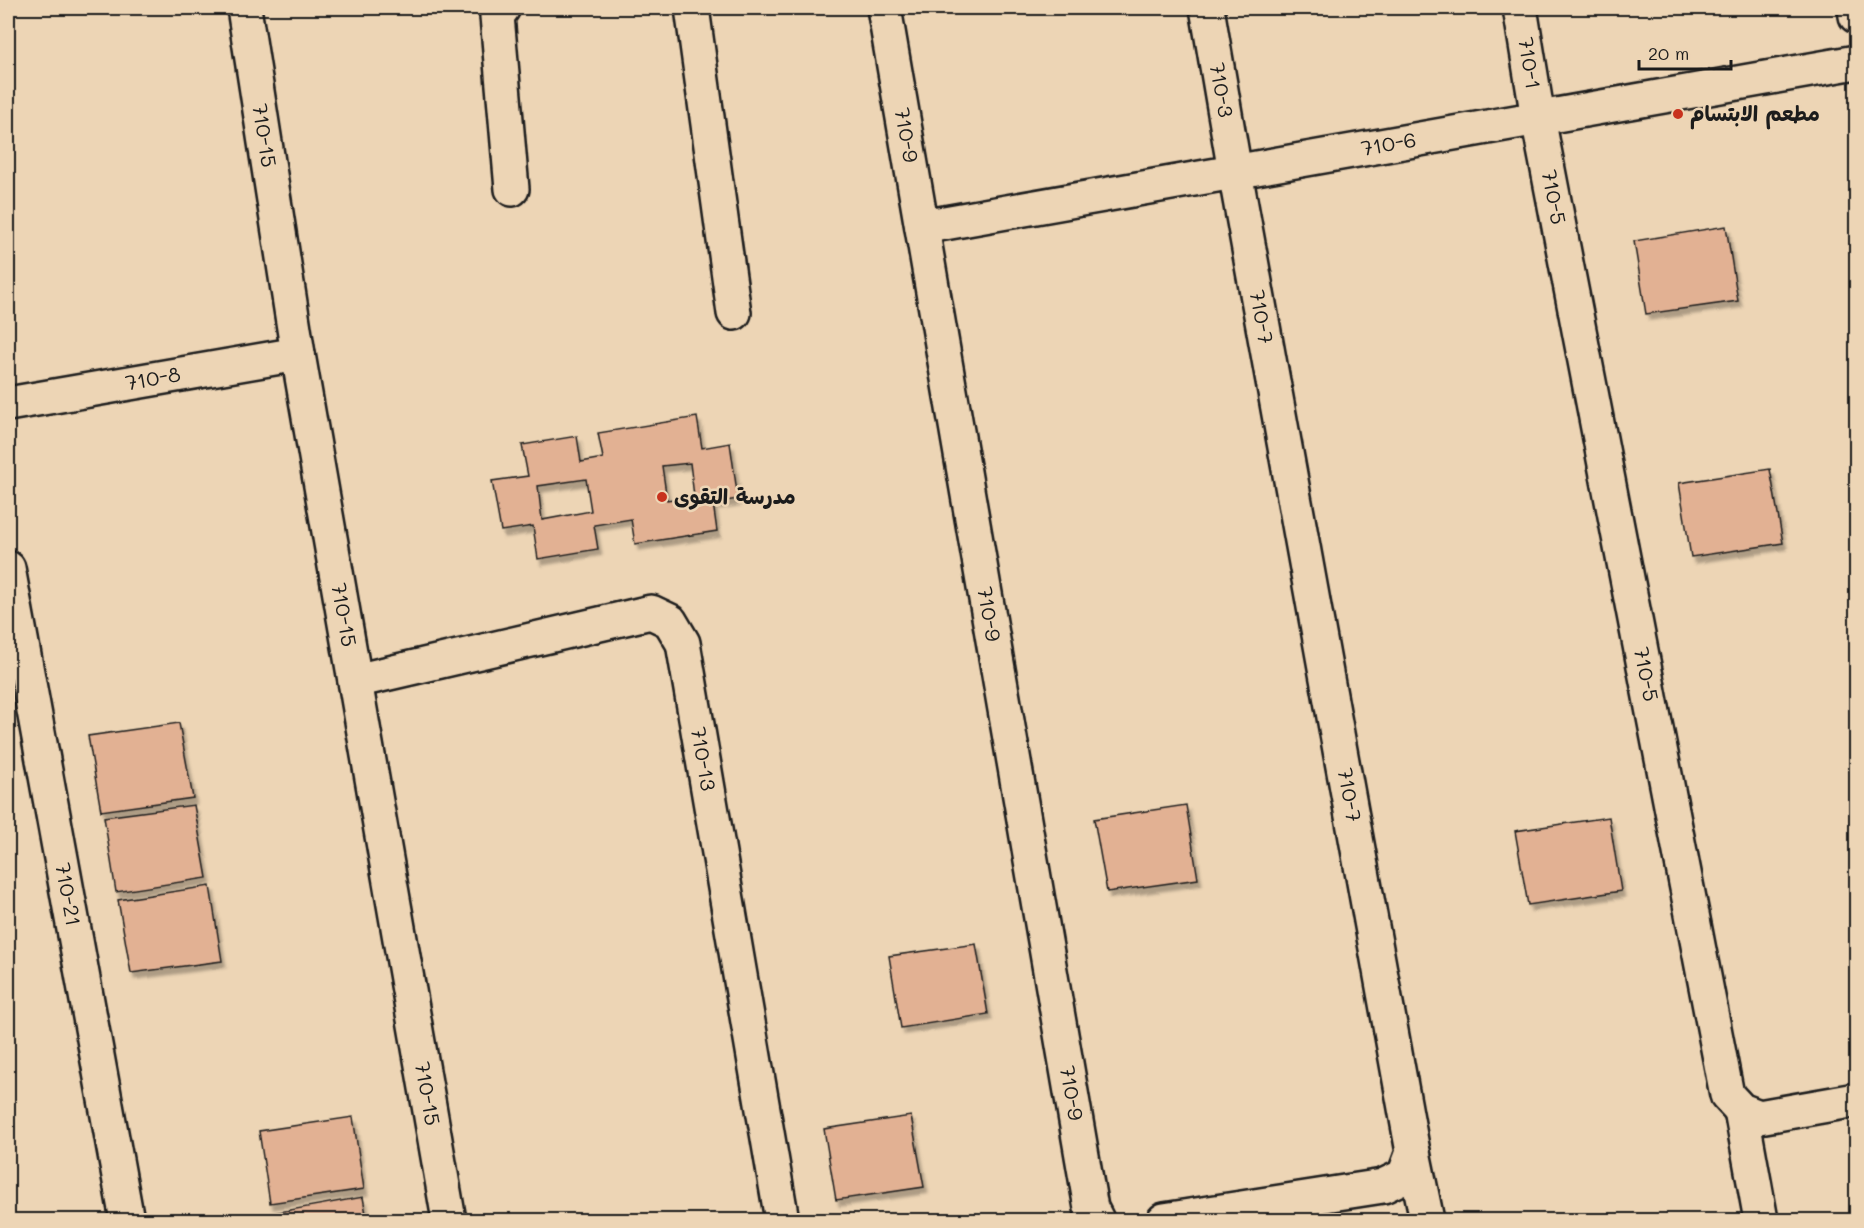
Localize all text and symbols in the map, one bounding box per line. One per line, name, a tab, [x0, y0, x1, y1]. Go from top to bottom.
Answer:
scale bar	[1639, 33, 1730, 71]
street label: 710-1	[1513, 35, 1548, 91]
text: 20 m	[1648, 41, 1689, 65]
street label: 710-3	[1204, 60, 1241, 119]
place label: مطعم الابتسام	[1690, 99, 1820, 130]
street label: 710-15	[247, 101, 284, 169]
street label: 710-9	[889, 105, 925, 164]
marker: مطعم الابتسام	[1671, 107, 1685, 121]
street label: 710-6	[1359, 125, 1418, 161]
street label: 710-5	[1536, 167, 1573, 226]
street label: 710-7	[1244, 288, 1281, 346]
street label: 710-8	[123, 360, 182, 396]
place label: مدرسة التقوى	[674, 482, 796, 510]
marker: مدرسة التقوى	[655, 490, 669, 504]
street label: 710-15	[326, 580, 364, 649]
street label: 710-9	[972, 584, 1008, 643]
street label: 710-5	[1629, 644, 1666, 704]
street label: 710-13	[686, 724, 723, 793]
street label: 710-7	[1332, 766, 1369, 824]
street label: 710-21	[50, 860, 88, 928]
street label: 710-15	[410, 1059, 447, 1128]
street label: 710-9	[1055, 1063, 1091, 1122]

